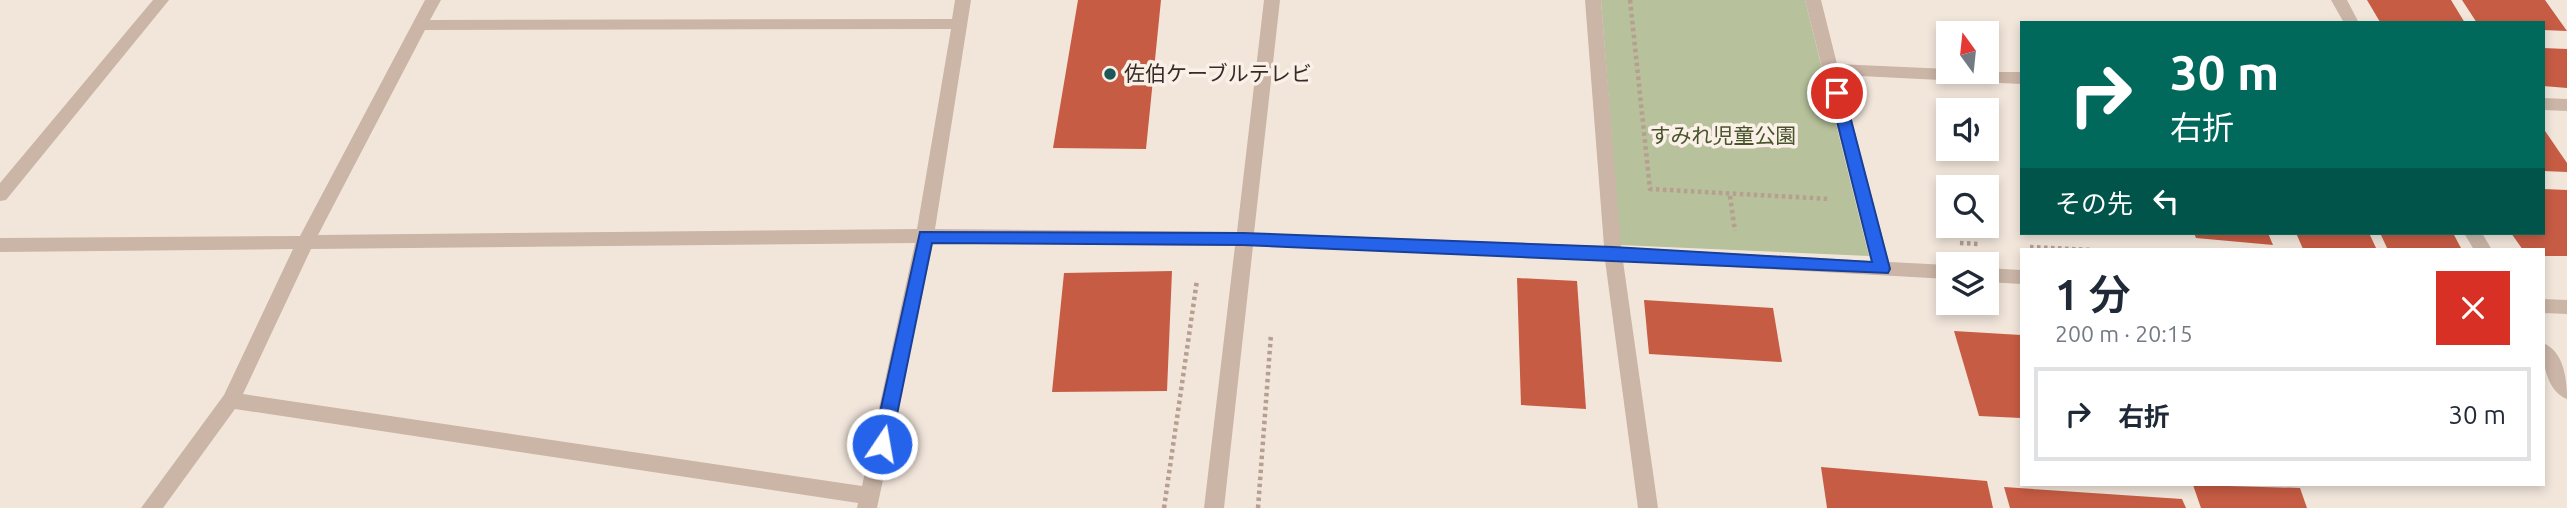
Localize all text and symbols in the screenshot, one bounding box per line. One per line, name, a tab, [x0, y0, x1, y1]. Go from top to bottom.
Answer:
north arrow	[1936, 21, 1998, 84]
map controls	[1936, 21, 1999, 315]
text: 30 m	[2170, 44, 2279, 99]
icon: right	[2055, 49, 2146, 140]
place label: 佐伯ケーブルテレビ	[1124, 61, 1312, 85]
pin	[1807, 63, 1867, 123]
marker: 佐伯ケーブルテレビ	[1102, 66, 1118, 82]
icon: arrive	[1818, 74, 1856, 112]
button: sound	[1936, 98, 1999, 161]
text: 右折	[2170, 109, 2234, 145]
park label: すみれ児童公園	[1650, 123, 1797, 147]
button: search	[1936, 175, 1999, 238]
icon: left	[2147, 182, 2185, 220]
text: その先	[2055, 189, 2133, 218]
button: layers	[1936, 252, 1999, 315]
text: 1 分	[2055, 271, 2131, 318]
button: close	[2436, 271, 2510, 345]
text: 200 m · 20:15	[2055, 321, 2193, 346]
icon: right	[2059, 395, 2097, 433]
text: 30 m	[2448, 400, 2506, 429]
text: 右折	[2118, 402, 2170, 431]
position arrow	[845, 407, 919, 481]

